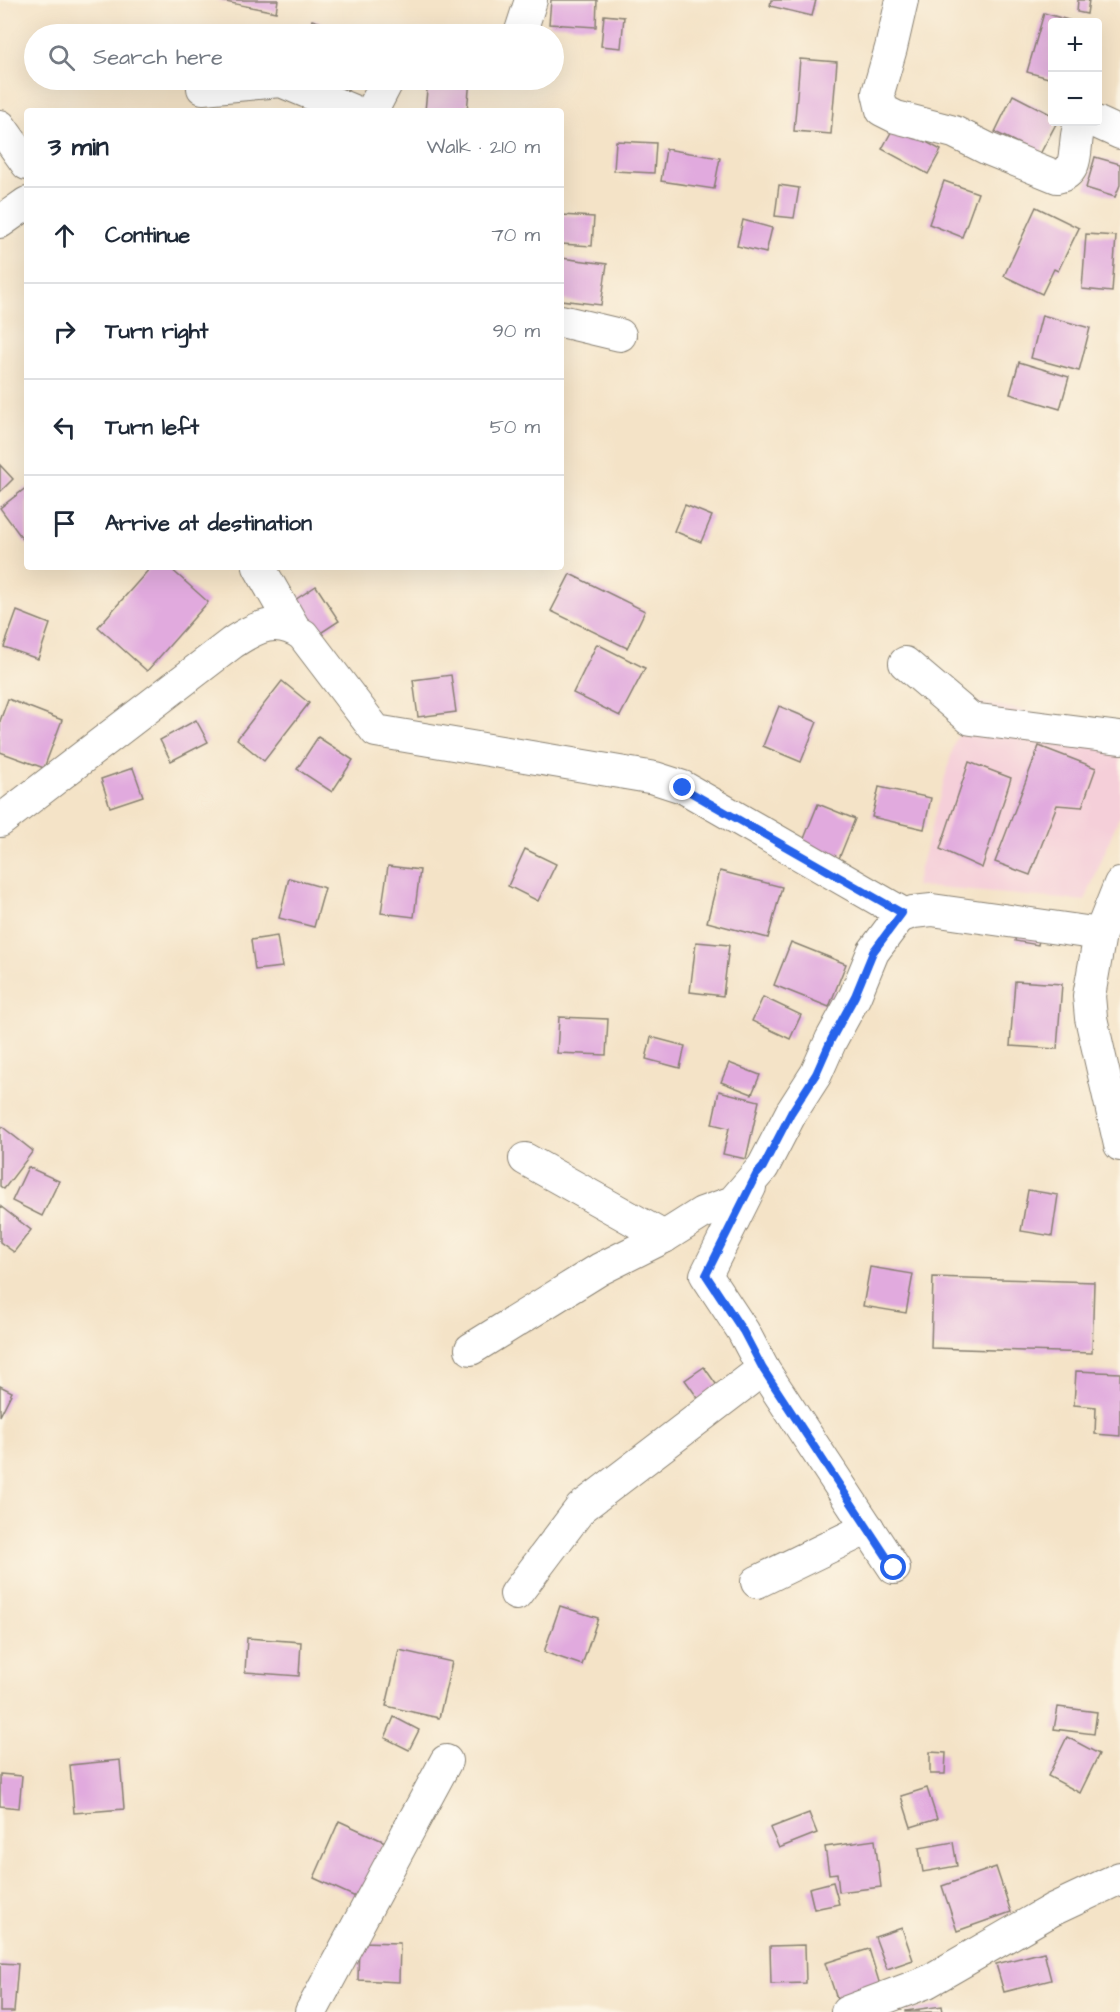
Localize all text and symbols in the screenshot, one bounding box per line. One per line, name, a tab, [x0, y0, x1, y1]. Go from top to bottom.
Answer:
map controls	[1048, 18, 1102, 126]
button: +	[1048, 18, 1102, 72]
search box	[24, 24, 564, 90]
icon: search	[45, 41, 78, 74]
text: Search here	[93, 42, 223, 73]
button: −	[1048, 72, 1102, 126]
text: 3 min	[48, 129, 109, 165]
text: Walk · 210 m	[427, 133, 540, 161]
icon: ahead	[48, 219, 81, 252]
text: Continue	[105, 220, 190, 251]
text: 70 m	[492, 221, 540, 249]
icon: right	[48, 315, 81, 348]
text: Turn right	[105, 316, 208, 347]
text: 90 m	[492, 317, 540, 345]
icon: left	[48, 411, 81, 444]
text: Turn left	[105, 412, 199, 443]
text: 50 m	[490, 413, 540, 441]
icon: arrive	[48, 507, 81, 540]
text: Arrive at destination	[105, 508, 312, 539]
route end	[669, 774, 695, 800]
route start	[880, 1554, 906, 1580]

